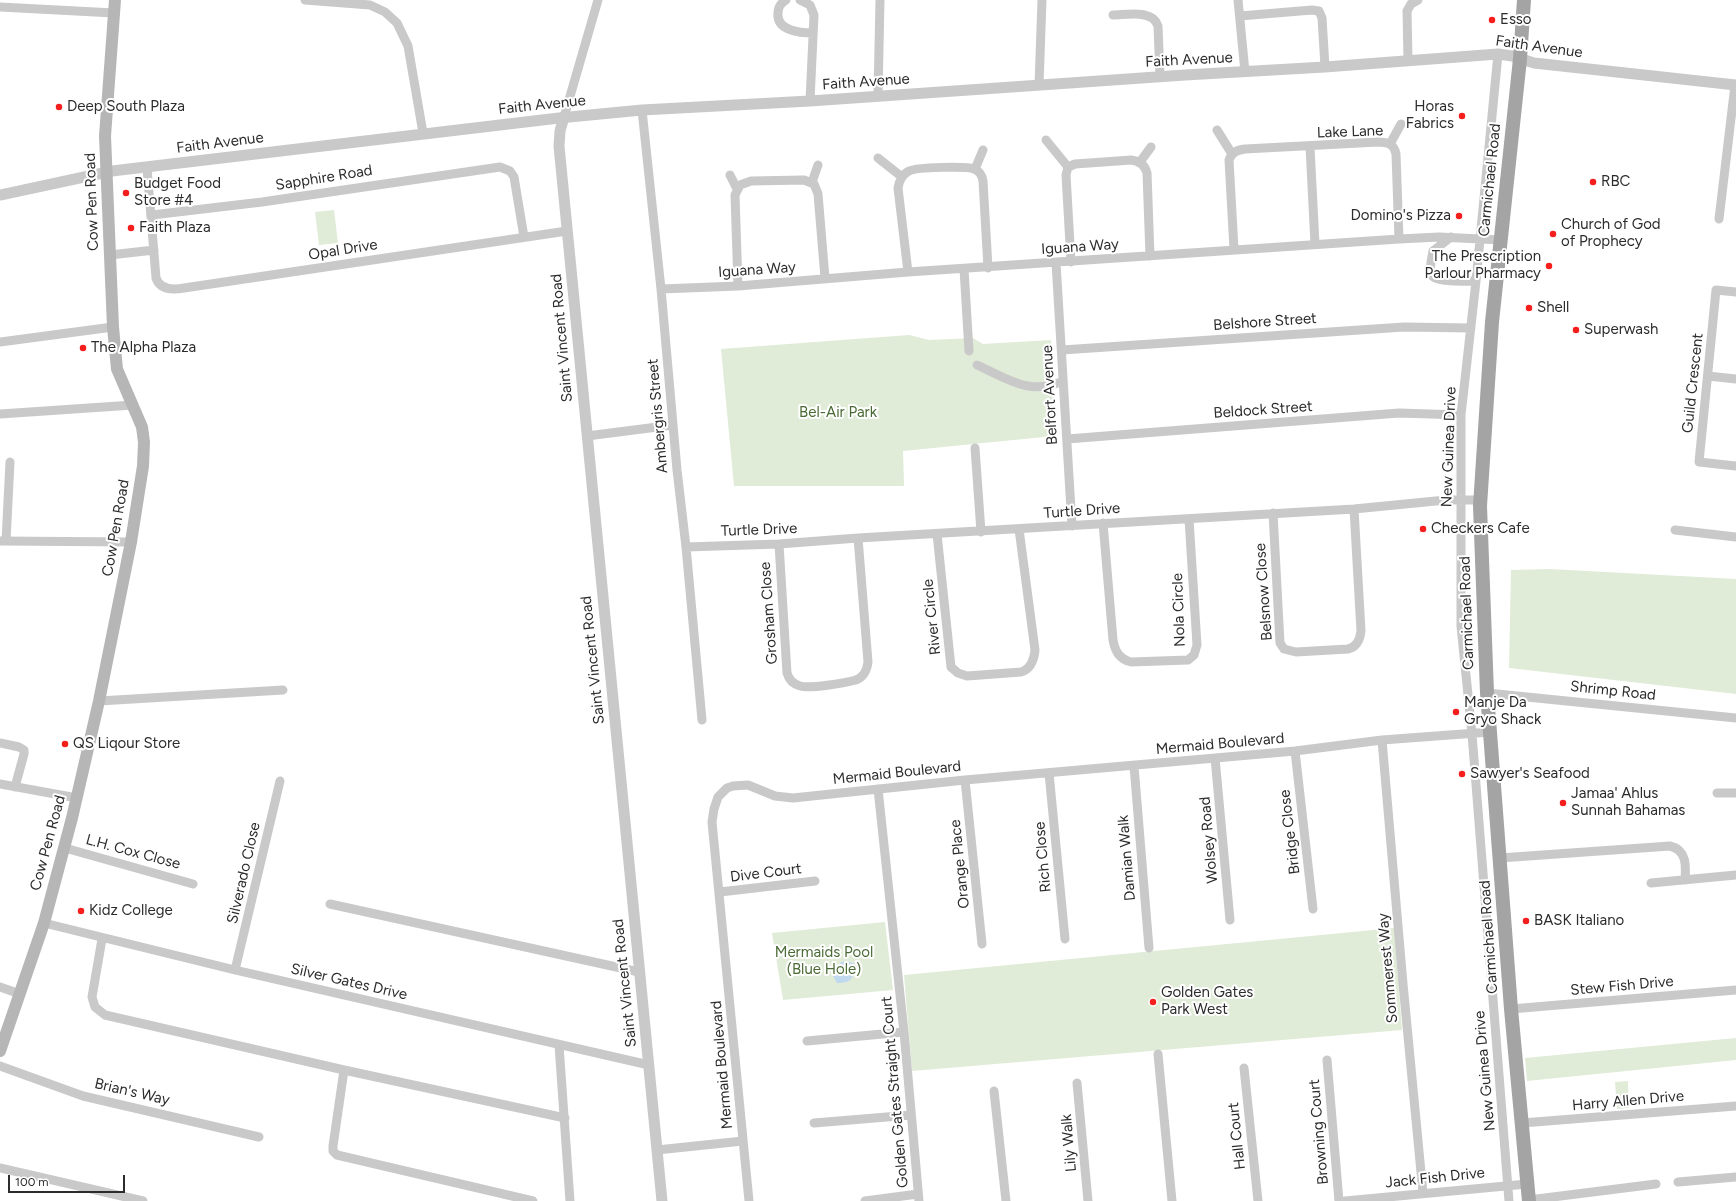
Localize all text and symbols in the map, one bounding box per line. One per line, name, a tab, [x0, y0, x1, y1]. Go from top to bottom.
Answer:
place label: Esso	[1500, 11, 1532, 29]
marker: Esso	[1487, 15, 1497, 25]
street label: Faith Avenue	[1494, 32, 1584, 62]
street label: Faith Avenue	[1145, 49, 1233, 71]
street label: Faith Avenue	[822, 70, 910, 94]
street label: Faith Avenue	[497, 91, 587, 119]
place label: Deep South Plaza	[67, 98, 185, 116]
place label: Horas Fabrics	[1406, 98, 1454, 133]
marker: Deep South Plaza	[54, 102, 64, 112]
marker: Horas Fabrics	[1457, 111, 1467, 121]
street label: Lake Lane	[1316, 122, 1384, 142]
street label: Carmichael Road	[1475, 123, 1505, 237]
street label: Faith Avenue	[175, 129, 265, 157]
street label: Cow Pen Road	[81, 153, 103, 251]
street label: Sapphire Road	[274, 161, 374, 195]
place label: RBC	[1601, 173, 1630, 191]
place label: Budget Food Store #4	[134, 175, 221, 210]
marker: RBC	[1588, 177, 1598, 187]
marker: Budget Food Store #4	[121, 188, 131, 198]
place label: Domino's Pizza	[1350, 207, 1451, 225]
marker: Domino's Pizza	[1454, 211, 1464, 221]
place label: Church of God of Prophecy	[1561, 216, 1661, 251]
place label: Faith Plaza	[139, 219, 211, 237]
marker: Faith Plaza	[126, 223, 136, 233]
marker: Church of God of Prophecy	[1548, 229, 1558, 239]
street label: Iguana Way	[1041, 235, 1119, 259]
street label: Opal Drive	[307, 236, 379, 264]
place label: The Prescription Parlour Pharmacy	[1425, 248, 1541, 283]
street label: Iguana Way	[718, 258, 796, 282]
marker: The Prescription Parlour Pharmacy	[1544, 261, 1554, 271]
street label: Saint Vincent Road	[547, 273, 577, 403]
place label: Shell	[1537, 299, 1569, 317]
marker: Shell	[1524, 303, 1534, 313]
street label: Belshore Street	[1213, 309, 1317, 335]
place label: Superwash	[1584, 321, 1658, 339]
marker: Superwash	[1571, 325, 1581, 335]
street label: Guild Crescent	[1679, 332, 1707, 434]
place label: The Alpha Plaza	[91, 339, 196, 357]
marker: The Alpha Plaza	[78, 343, 88, 353]
street label: Belfort Avenue	[1038, 345, 1062, 445]
street label: Ambergris Street	[644, 358, 672, 474]
street label: New Guinea Drive	[1438, 386, 1460, 508]
street label: Beldock Street	[1213, 398, 1313, 422]
park label: Bel-Air Park	[799, 404, 877, 422]
street label: Cow Pen Road	[99, 478, 133, 578]
street label: Turtle Drive	[1043, 499, 1121, 523]
street label: Turtle Drive	[720, 520, 798, 540]
place label: Checkers Cafe	[1431, 520, 1530, 538]
marker: Checkers Cafe	[1418, 524, 1428, 534]
street label: Belsnow Close	[1252, 543, 1276, 641]
street label: Carmichael Road	[1456, 556, 1478, 670]
street label: Grosham Close	[756, 561, 782, 665]
street label: Nola Circle	[1169, 573, 1189, 647]
street label: River Circle	[919, 578, 945, 656]
street label: Saint Vincent Road	[577, 595, 609, 725]
street label: Shrimp Road	[1569, 678, 1657, 704]
place label: Manje Da Gryo Shack	[1464, 694, 1541, 729]
marker: Manje Da Gryo Shack	[1451, 707, 1461, 717]
street label: Mermaid Boulevard	[1155, 729, 1285, 759]
place label: QS Liqour Store	[73, 735, 180, 753]
marker: QS Liqour Store	[60, 739, 70, 749]
street label: Mermaid Boulevard	[832, 757, 962, 789]
place label: Sawyer's Seafood	[1470, 765, 1590, 783]
marker: Sawyer's Seafood	[1457, 769, 1467, 779]
place label: Jamaa' Ahlus Sunnah Bahamas	[1571, 785, 1685, 820]
street label: Bridge Close	[1276, 789, 1304, 875]
street label: Cow Pen Road	[27, 793, 69, 893]
street label: Wolsey Road	[1196, 796, 1222, 884]
marker: Jamaa' Ahlus Sunnah Bahamas	[1558, 798, 1568, 808]
street label: Damian Walk	[1114, 814, 1140, 902]
street label: Orange Place	[946, 819, 974, 909]
street label: Silverado Close	[224, 820, 264, 926]
street label: Rich Close	[1031, 821, 1055, 893]
street label: L.H. Cox Close	[84, 831, 182, 873]
street label: Dive Court	[729, 860, 803, 886]
street label: Carmichael Road	[1476, 880, 1502, 994]
place label: Kidz College	[89, 902, 173, 920]
marker: Kidz College	[76, 906, 86, 916]
street label: Sommerest Way	[1374, 912, 1402, 1024]
place label: BASK Italiano	[1534, 912, 1624, 930]
marker: BASK Italiano	[1521, 916, 1531, 926]
street label: Saint Vincent Road	[609, 918, 641, 1048]
park label: Mermaids Pool (Blue Hole)	[775, 944, 873, 979]
street label: Silver Gates Drive	[289, 960, 409, 1004]
street label: Stew Fish Drive	[1570, 973, 1674, 999]
place label: Golden Gates Park West	[1161, 984, 1253, 1019]
street label: Golden Gates Straight Court	[878, 995, 912, 1189]
marker: Golden Gates Park West	[1148, 997, 1158, 1007]
street label: Mermaid Boulevard	[707, 1000, 737, 1130]
street label: New Guinea Drive	[1471, 1010, 1499, 1132]
street label: Brian's Way	[93, 1075, 171, 1109]
street label: Browning Court	[1305, 1078, 1333, 1186]
street label: Harry Allen Drive	[1571, 1087, 1685, 1115]
street label: Hall Court	[1225, 1101, 1249, 1171]
street label: Lily Walk	[1057, 1113, 1081, 1173]
street label: Jack Fish Drive	[1384, 1164, 1486, 1192]
scale bar	[10, 1167, 127, 1193]
text: 100 m	[15, 1175, 49, 1189]

